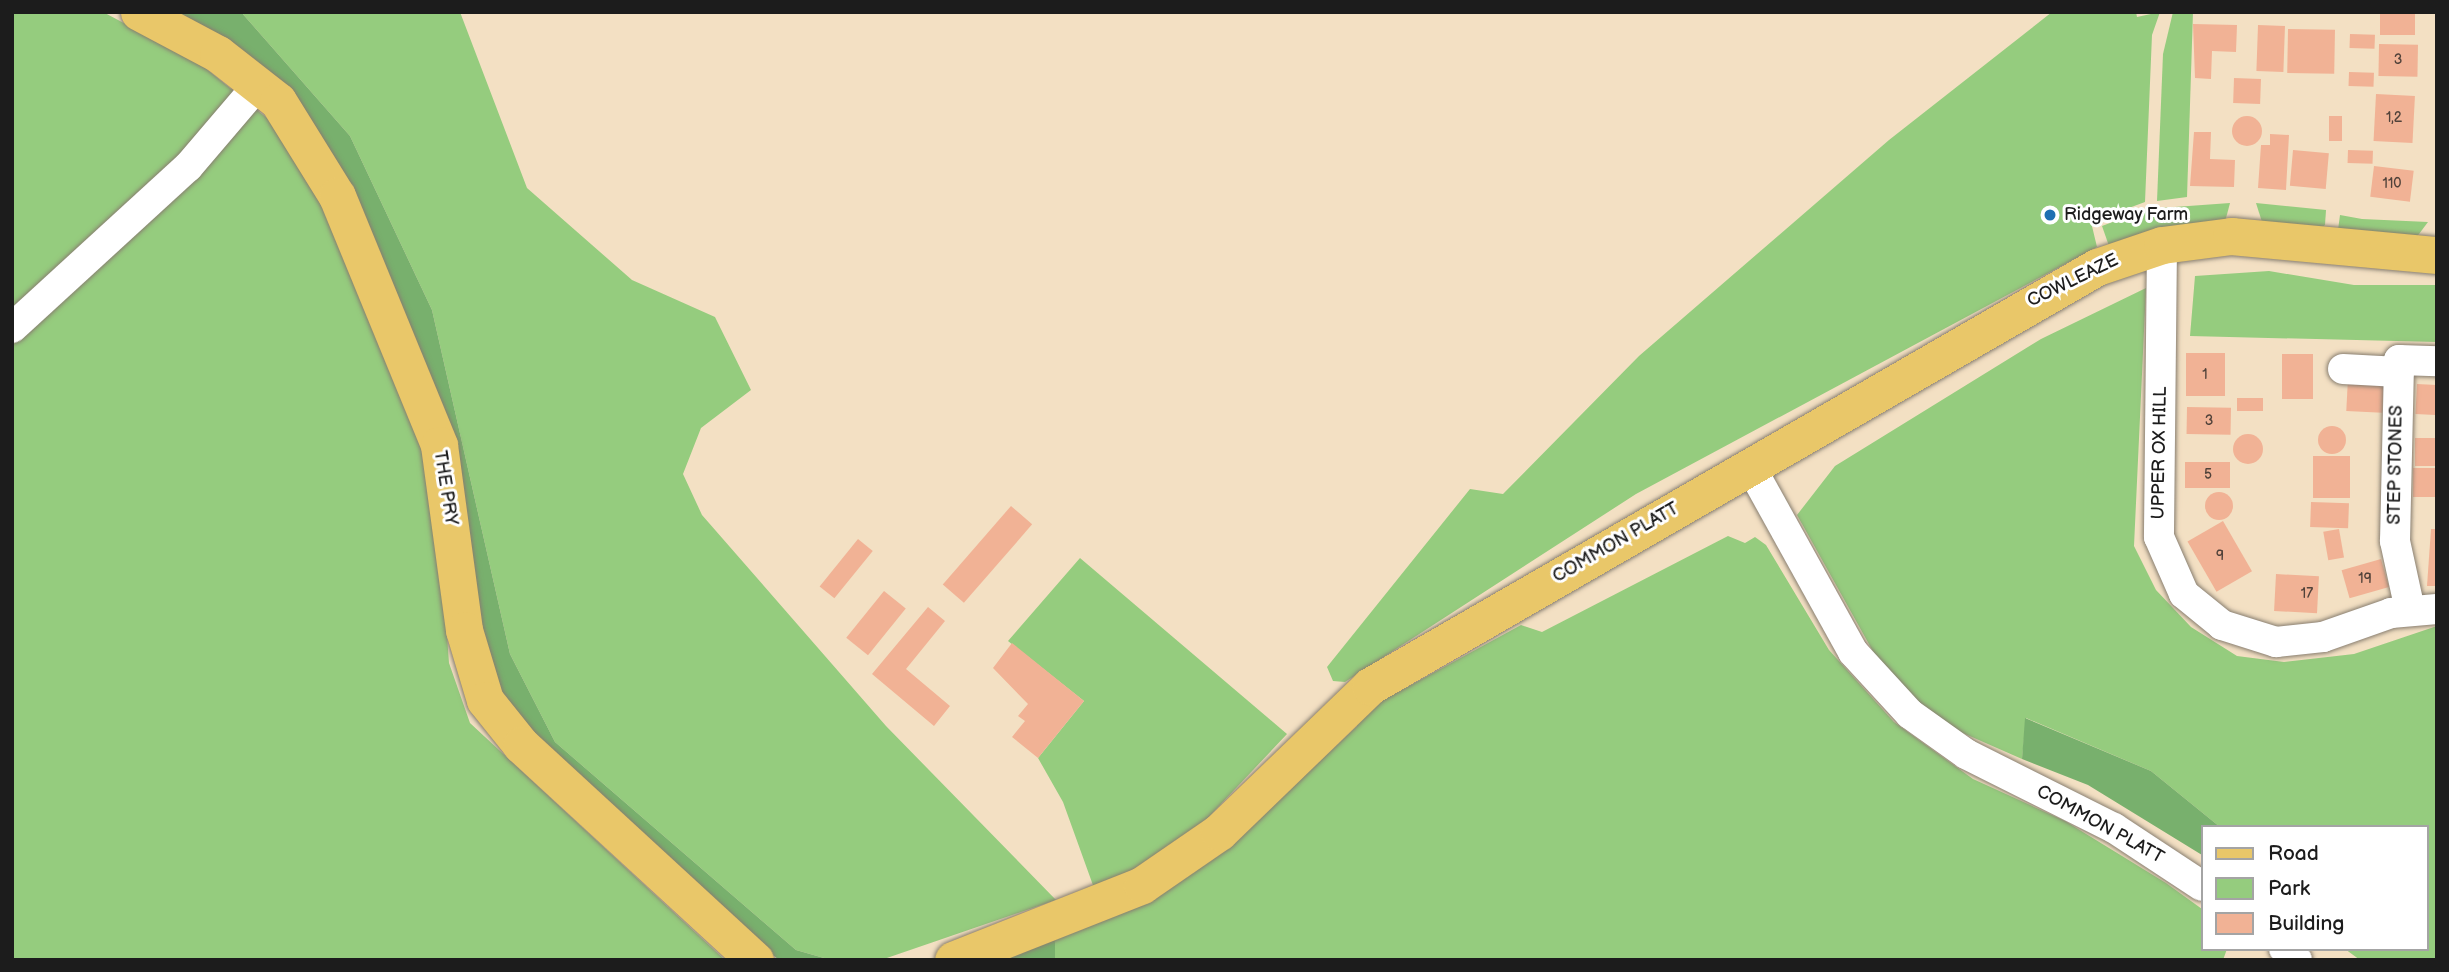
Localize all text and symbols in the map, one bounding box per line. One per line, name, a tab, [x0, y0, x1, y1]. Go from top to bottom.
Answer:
house number: 3	[2394, 52, 2402, 68]
house number: 1,2	[2386, 110, 2402, 126]
house number: 110	[2382, 176, 2402, 192]
place label: Ridgeway Farm	[2064, 204, 2189, 226]
marker: Ridgeway Farm	[2042, 207, 2058, 223]
street label: COWLEAZE	[2024, 250, 2122, 312]
house number: 1	[2202, 367, 2208, 383]
street label: UPPER OX HILL	[2148, 386, 2172, 520]
street label: STEP STONES	[2384, 405, 2408, 525]
house number: 3	[2205, 413, 2213, 429]
street label: THE PRY	[428, 449, 462, 527]
house number: 5	[2204, 467, 2212, 483]
street label: COMMON PLATT	[1549, 498, 1683, 588]
house number: 9	[2216, 548, 2224, 564]
house number: 19	[2358, 571, 2372, 587]
house number: 17	[2301, 586, 2313, 602]
street label: COMMON PLATT	[2033, 781, 2167, 869]
legend	[2200, 825, 2428, 951]
text: Road	[2268, 841, 2319, 866]
text: Park	[2268, 876, 2310, 901]
text: Building	[2268, 911, 2344, 936]

